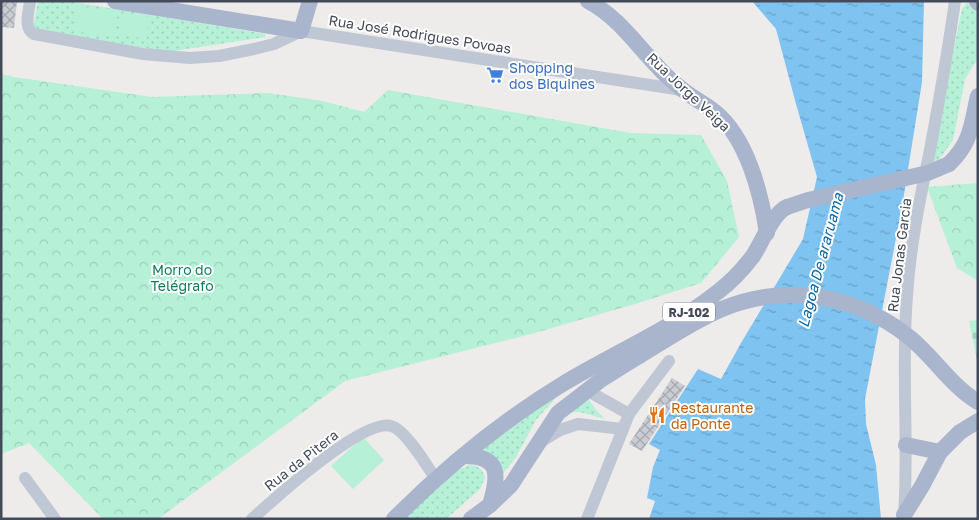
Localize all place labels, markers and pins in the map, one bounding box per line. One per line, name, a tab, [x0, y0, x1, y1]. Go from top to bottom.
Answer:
place label: Shopping dos Biquines	[509, 59, 595, 92]
supermarket icon: Shopping dos Biquines	[485, 65, 505, 85]
place label: Restaurante da Ponte	[671, 399, 753, 432]
restaurant icon: Restaurante da Ponte	[647, 405, 667, 425]

